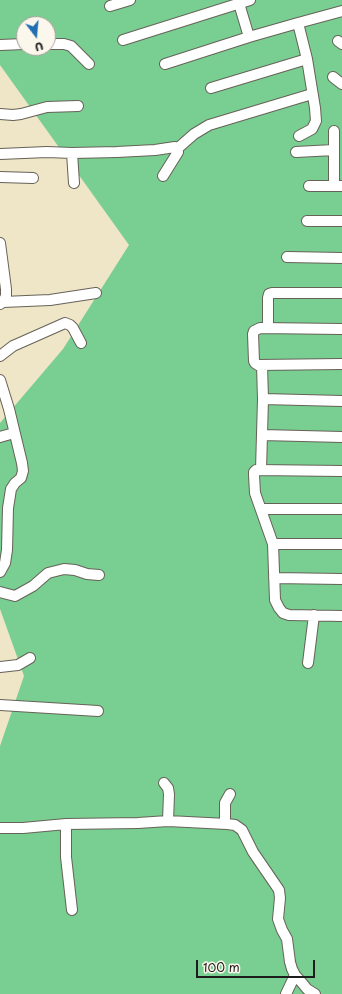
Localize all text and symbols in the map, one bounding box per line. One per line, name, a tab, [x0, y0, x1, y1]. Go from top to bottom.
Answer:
north arrow	[16, 16, 56, 56]
text: U	[33, 38, 46, 56]
scale bar	[198, 952, 317, 978]
text: 100 m	[203, 958, 240, 976]

